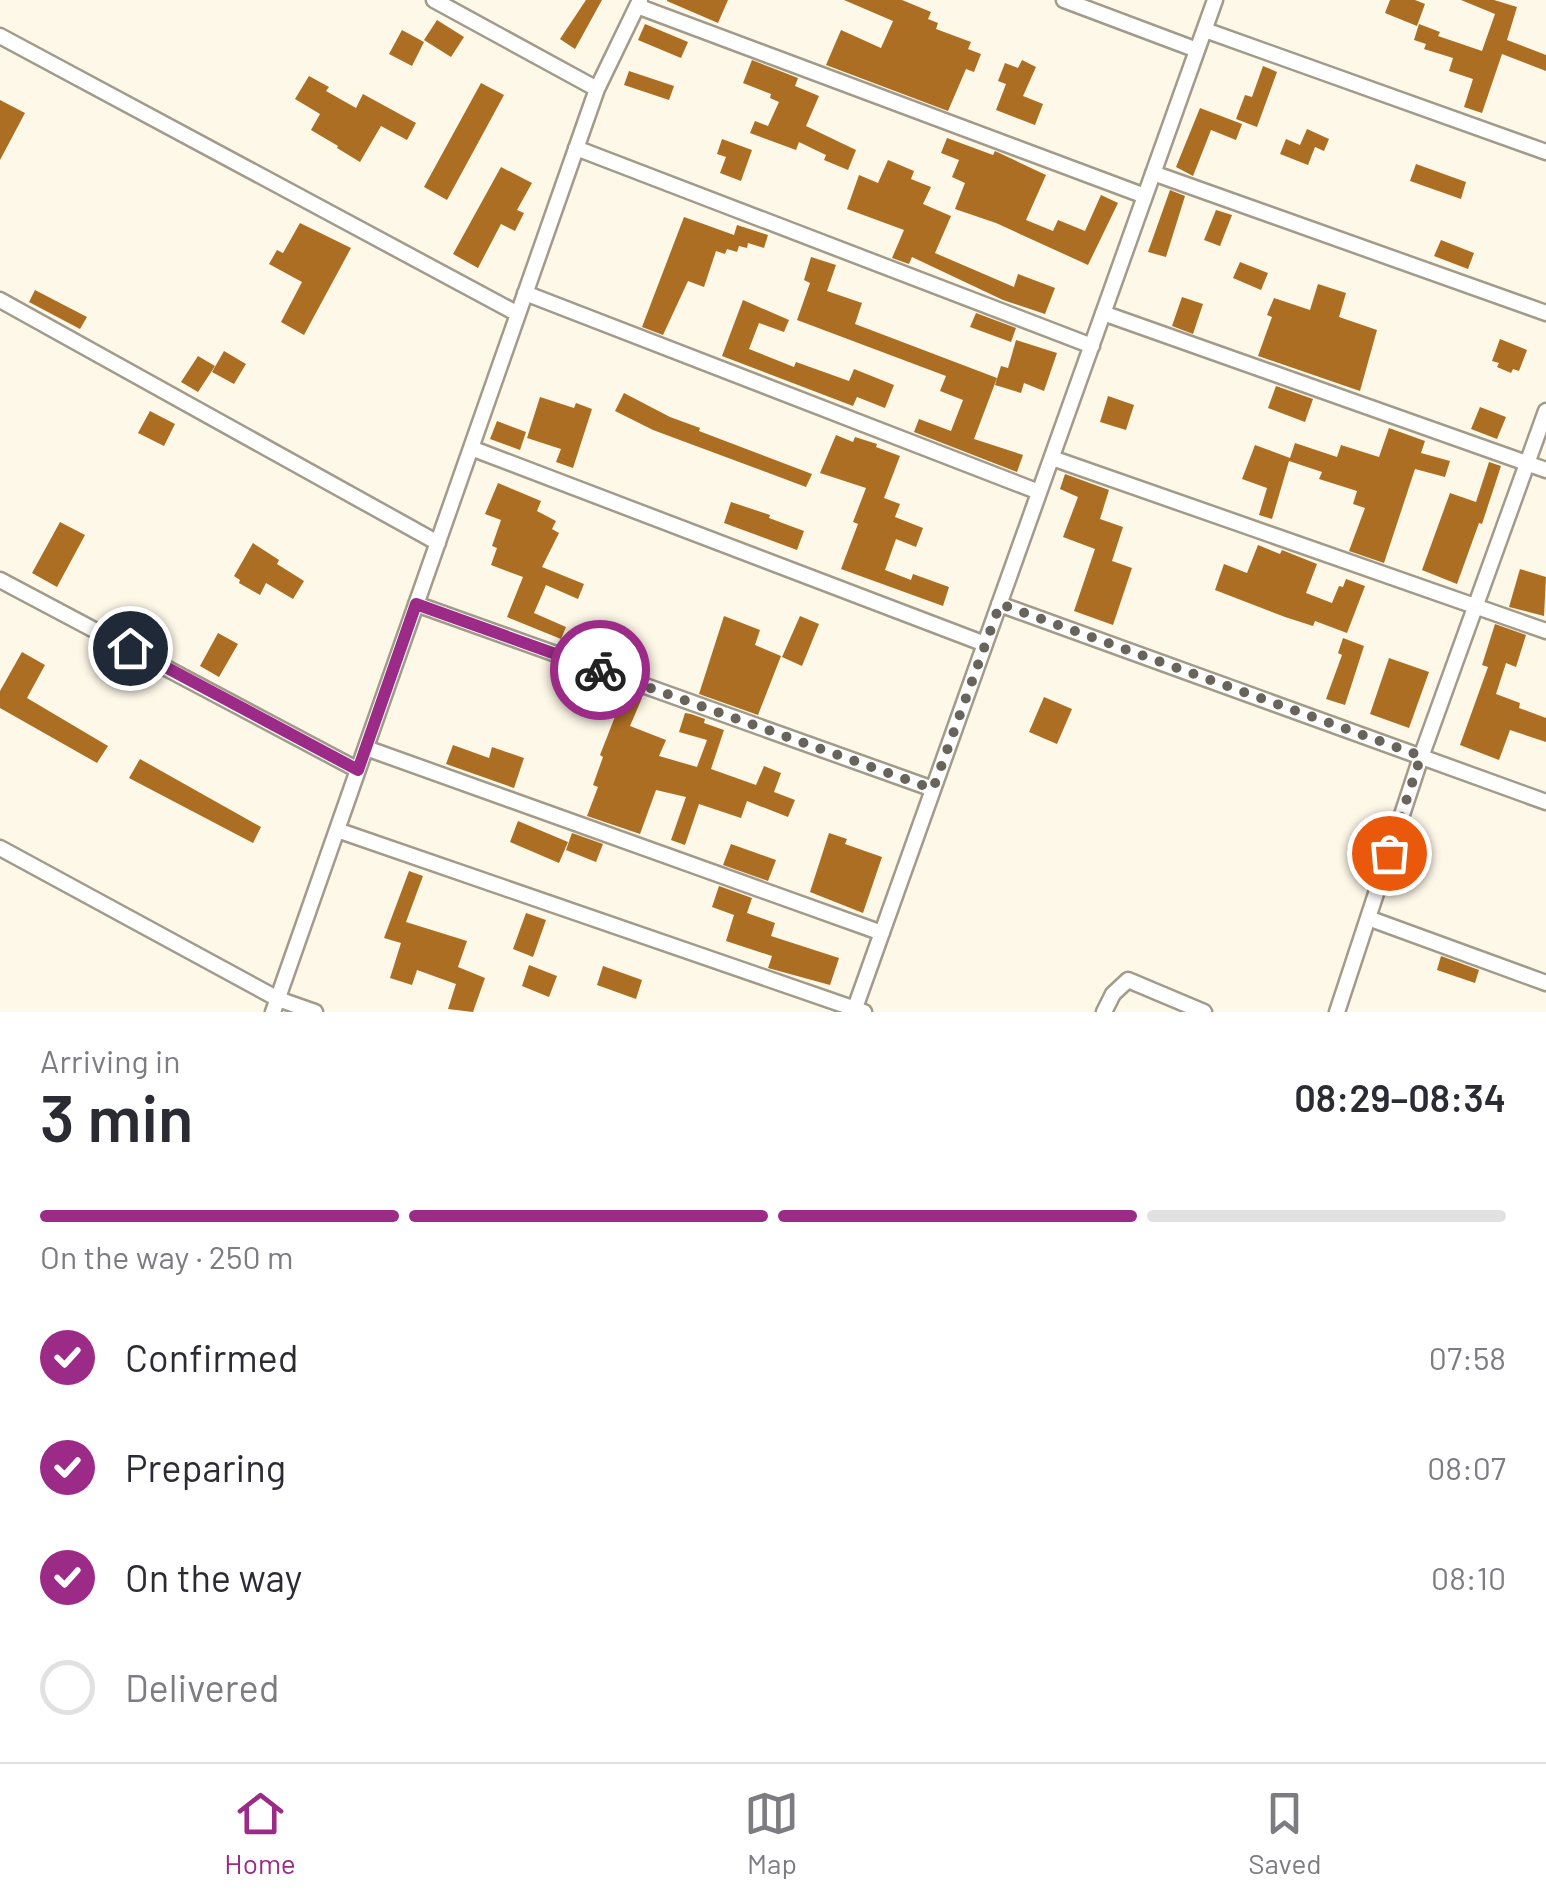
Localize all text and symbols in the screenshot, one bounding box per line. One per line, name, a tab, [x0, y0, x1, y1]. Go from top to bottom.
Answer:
pin	[88, 606, 173, 691]
courier	[550, 620, 650, 720]
icon: home	[103, 621, 158, 676]
icon: bike	[573, 643, 628, 698]
pin	[1347, 811, 1432, 896]
icon: bag	[1362, 826, 1417, 881]
text: Arriving in	[40, 1041, 180, 1079]
text: 08:29–08:34	[1294, 1074, 1506, 1120]
text: 3 min	[40, 1077, 193, 1155]
text: On the way · 250 m	[40, 1237, 293, 1275]
icon: check	[40, 1330, 95, 1385]
text: Confirmed	[125, 1334, 298, 1380]
text: 07:58	[1429, 1338, 1506, 1376]
icon: check	[40, 1440, 95, 1495]
text: Preparing	[125, 1444, 286, 1490]
text: 08:07	[1427, 1448, 1506, 1486]
icon: check	[40, 1550, 95, 1605]
text: On the way	[125, 1554, 302, 1600]
text: 08:10	[1431, 1558, 1506, 1596]
text: Delivered	[125, 1664, 279, 1710]
tab: Home	[224, 1786, 296, 1880]
tab: Map	[744, 1786, 799, 1880]
tab: Saved	[1248, 1786, 1322, 1880]

